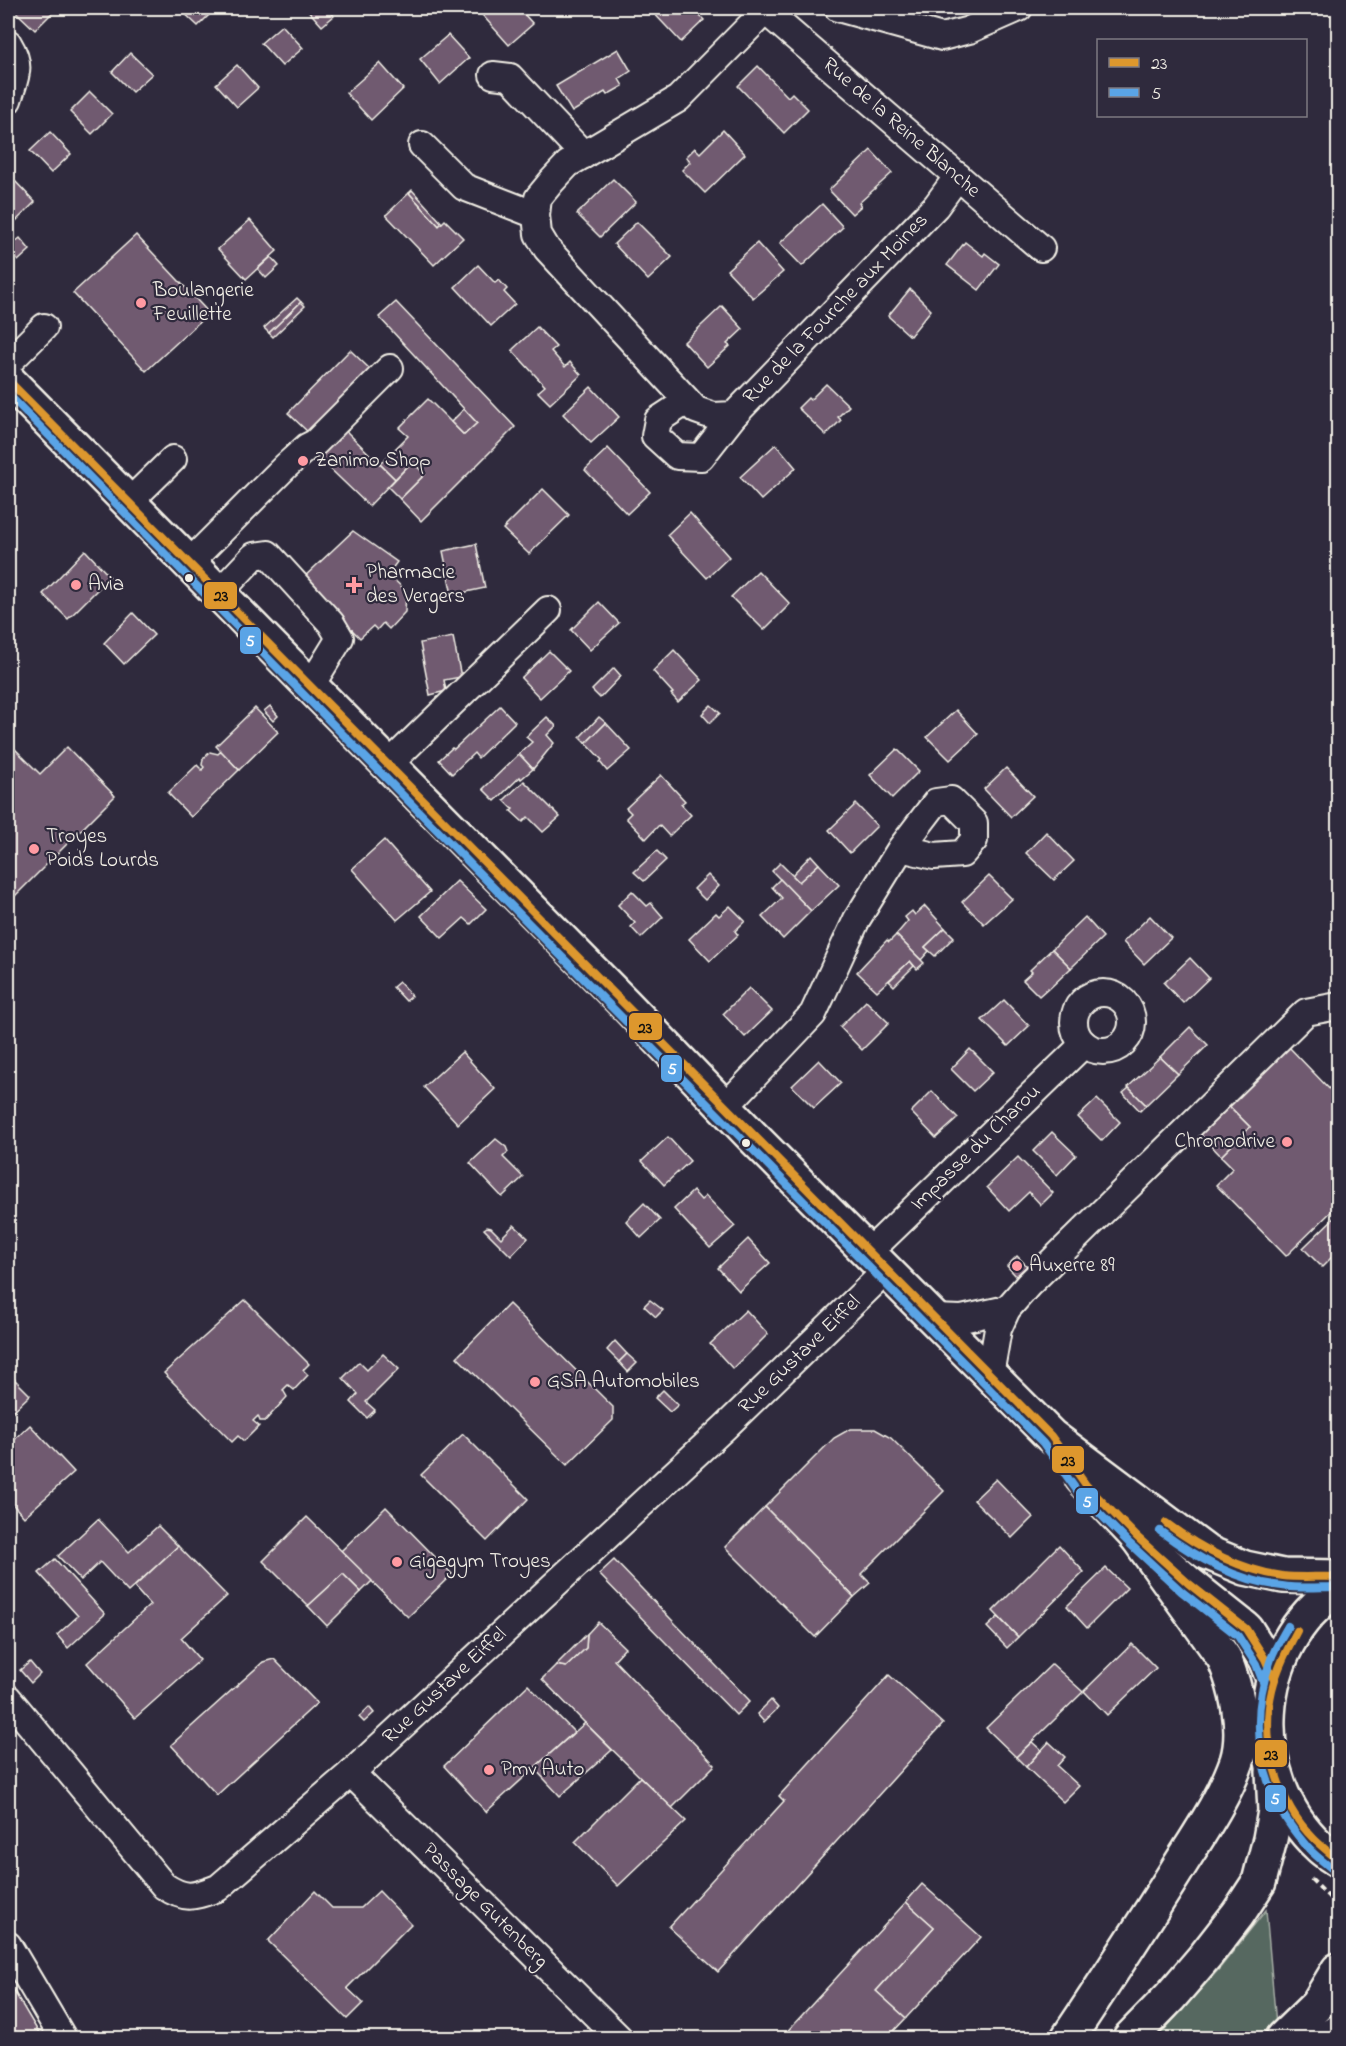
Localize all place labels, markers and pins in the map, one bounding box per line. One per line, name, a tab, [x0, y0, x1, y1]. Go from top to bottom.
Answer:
place label: Boulangerie Feuillette	[152, 276, 254, 330]
marker: Boulangerie Feuillette	[134, 296, 148, 310]
place label: Zanimo Shop	[315, 446, 431, 476]
marker: Zanimo Shop	[296, 454, 310, 468]
place label: Pharmacie des Vergers	[366, 558, 465, 614]
place label: Avia	[88, 570, 124, 600]
unlabelled marker	[183, 572, 195, 584]
marker: Avia	[69, 578, 83, 592]
marker: Pharmacie des Vergers	[347, 578, 361, 592]
place label: Troyes Poids Lourds	[46, 822, 159, 876]
marker: Troyes Poids Lourds	[27, 842, 41, 856]
place label: Chronodrive	[1175, 1127, 1276, 1157]
marker: Chronodrive	[1280, 1135, 1294, 1149]
unlabelled marker	[740, 1137, 752, 1149]
place label: Auxerre 89	[1029, 1251, 1115, 1281]
marker: Auxerre 89	[1010, 1259, 1024, 1273]
place label: GSA Automobiles	[547, 1367, 700, 1397]
marker: GSA Automobiles	[528, 1375, 542, 1389]
place label: Gigagym Troyes	[409, 1547, 551, 1579]
marker: Gigagym Troyes	[390, 1555, 404, 1569]
place label: Pmv Auto	[501, 1755, 584, 1785]
marker: Pmv Auto	[482, 1763, 496, 1777]

